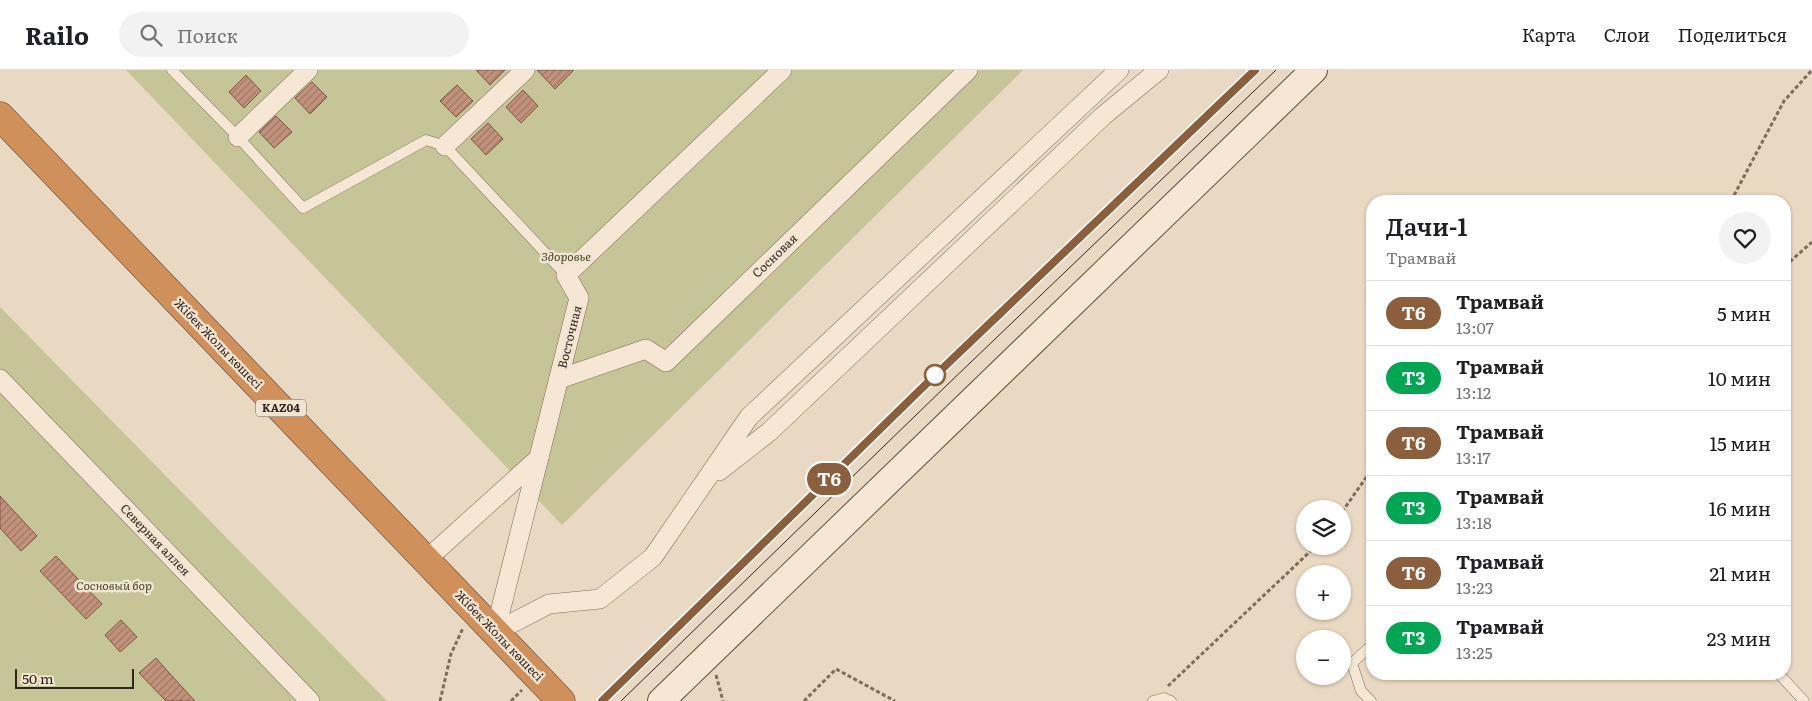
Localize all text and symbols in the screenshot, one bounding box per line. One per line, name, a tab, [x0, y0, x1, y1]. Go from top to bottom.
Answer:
search box	[119, 12, 469, 57]
text: Railo	[25, 17, 89, 52]
icon: search	[137, 21, 165, 49]
text: Поиск	[177, 21, 238, 49]
text: Карта	[1522, 21, 1576, 48]
text: Слои	[1604, 21, 1650, 48]
text: Поделиться	[1678, 21, 1787, 48]
text: Дачи-1	[1386, 208, 1467, 243]
button: heart	[1719, 212, 1771, 264]
street label: Сосновая	[748, 229, 801, 281]
text: Трамвай	[1386, 245, 1456, 269]
park label: Здоровье	[541, 247, 591, 265]
text: Трамвай	[1456, 287, 1544, 315]
street label: Жібек Жолы көшесі	[171, 294, 267, 393]
text: T6	[1402, 299, 1425, 326]
text: 5 мин	[1717, 299, 1771, 327]
street label: Восточная	[553, 303, 586, 370]
text: 13:07	[1456, 315, 1494, 339]
text: Трамвай	[1456, 352, 1544, 380]
unlabelled marker	[924, 364, 946, 386]
text: T3	[1402, 364, 1425, 391]
text: 10 мин	[1708, 364, 1771, 392]
text: 13:12	[1456, 380, 1491, 404]
road number: KАZ04	[256, 399, 306, 416]
text: Трамвай	[1456, 417, 1544, 445]
text: T6	[1402, 429, 1425, 456]
text: 15 мин	[1709, 429, 1771, 457]
text: 13:17	[1456, 445, 1491, 469]
line badge: T6	[806, 463, 852, 495]
text: T6	[817, 465, 841, 492]
text: Трамвай	[1456, 482, 1544, 510]
text: T3	[1402, 494, 1425, 521]
text: 16 мин	[1709, 494, 1771, 522]
street label: Северная аллея	[117, 499, 195, 579]
map controls	[1296, 500, 1351, 685]
button: layers	[1296, 500, 1351, 555]
text: 13:18	[1456, 510, 1492, 534]
text: Трамвай	[1456, 547, 1544, 575]
text: T6	[1402, 559, 1425, 586]
text: 21 мин	[1709, 559, 1771, 587]
button: +	[1296, 565, 1351, 620]
text: 13:23	[1456, 575, 1493, 599]
park label: Сосновый бор	[76, 576, 152, 594]
street label: Жібек Жолы көшесі	[452, 586, 548, 685]
text: Трамвай	[1456, 612, 1544, 640]
text: T3	[1402, 624, 1425, 651]
text: 23 мин	[1707, 624, 1771, 652]
button: −	[1296, 630, 1351, 685]
text: 13:25	[1456, 640, 1493, 664]
scale bar	[15, 666, 134, 689]
text: 50 m	[22, 668, 54, 688]

